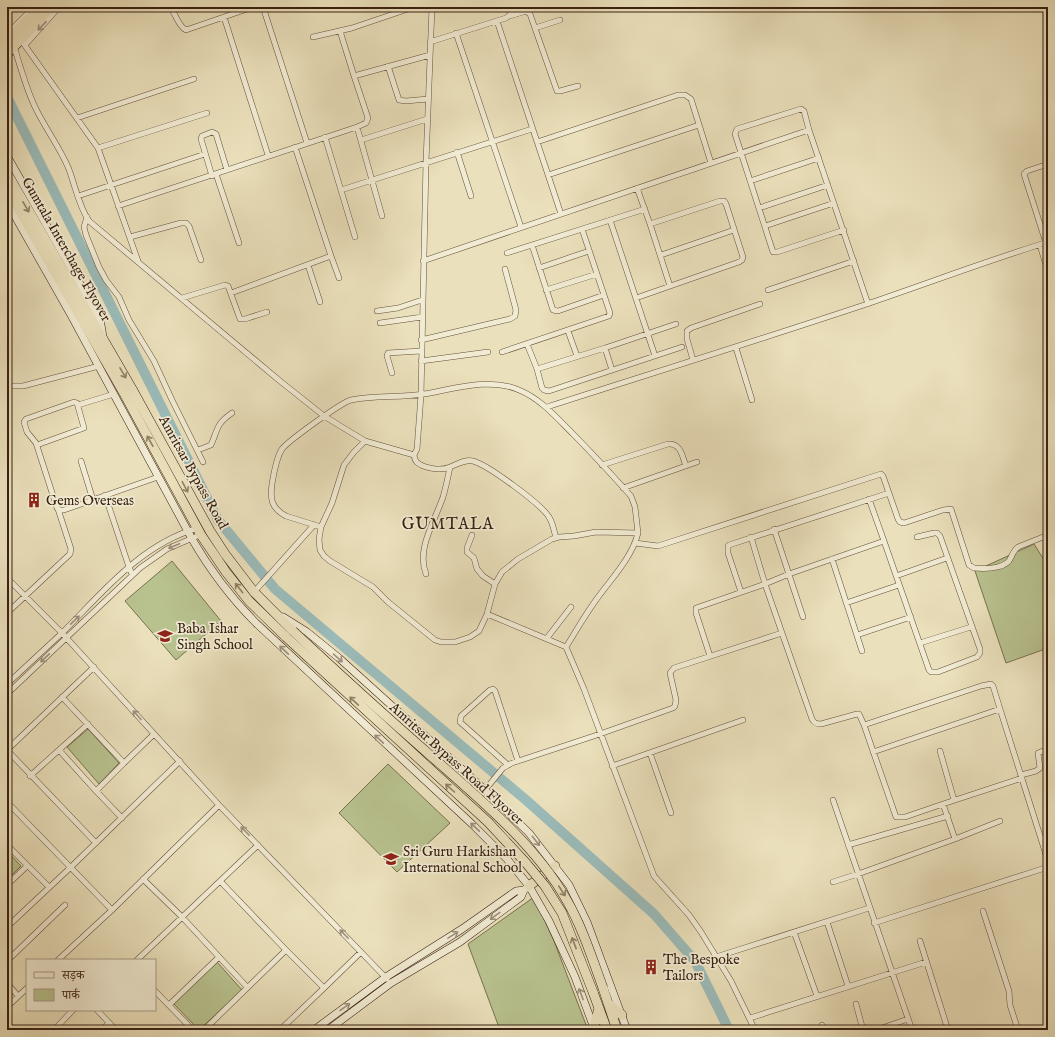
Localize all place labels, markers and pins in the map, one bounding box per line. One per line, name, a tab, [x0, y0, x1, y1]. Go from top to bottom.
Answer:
building icon: Gems Overseas	[25, 491, 43, 509]
place label: Gems Overseas	[46, 492, 134, 510]
place label: Baba Ishar Singh School	[177, 620, 253, 654]
school or university icon: Baba Ishar Singh School	[156, 627, 174, 645]
place label: Sri Guru Harkishan International School	[403, 843, 522, 877]
school or university icon: Sri Guru Harkishan International School	[382, 850, 400, 868]
place label: The Bespoke Tailors	[663, 951, 740, 985]
building icon: The Bespoke Tailors	[642, 958, 660, 976]

